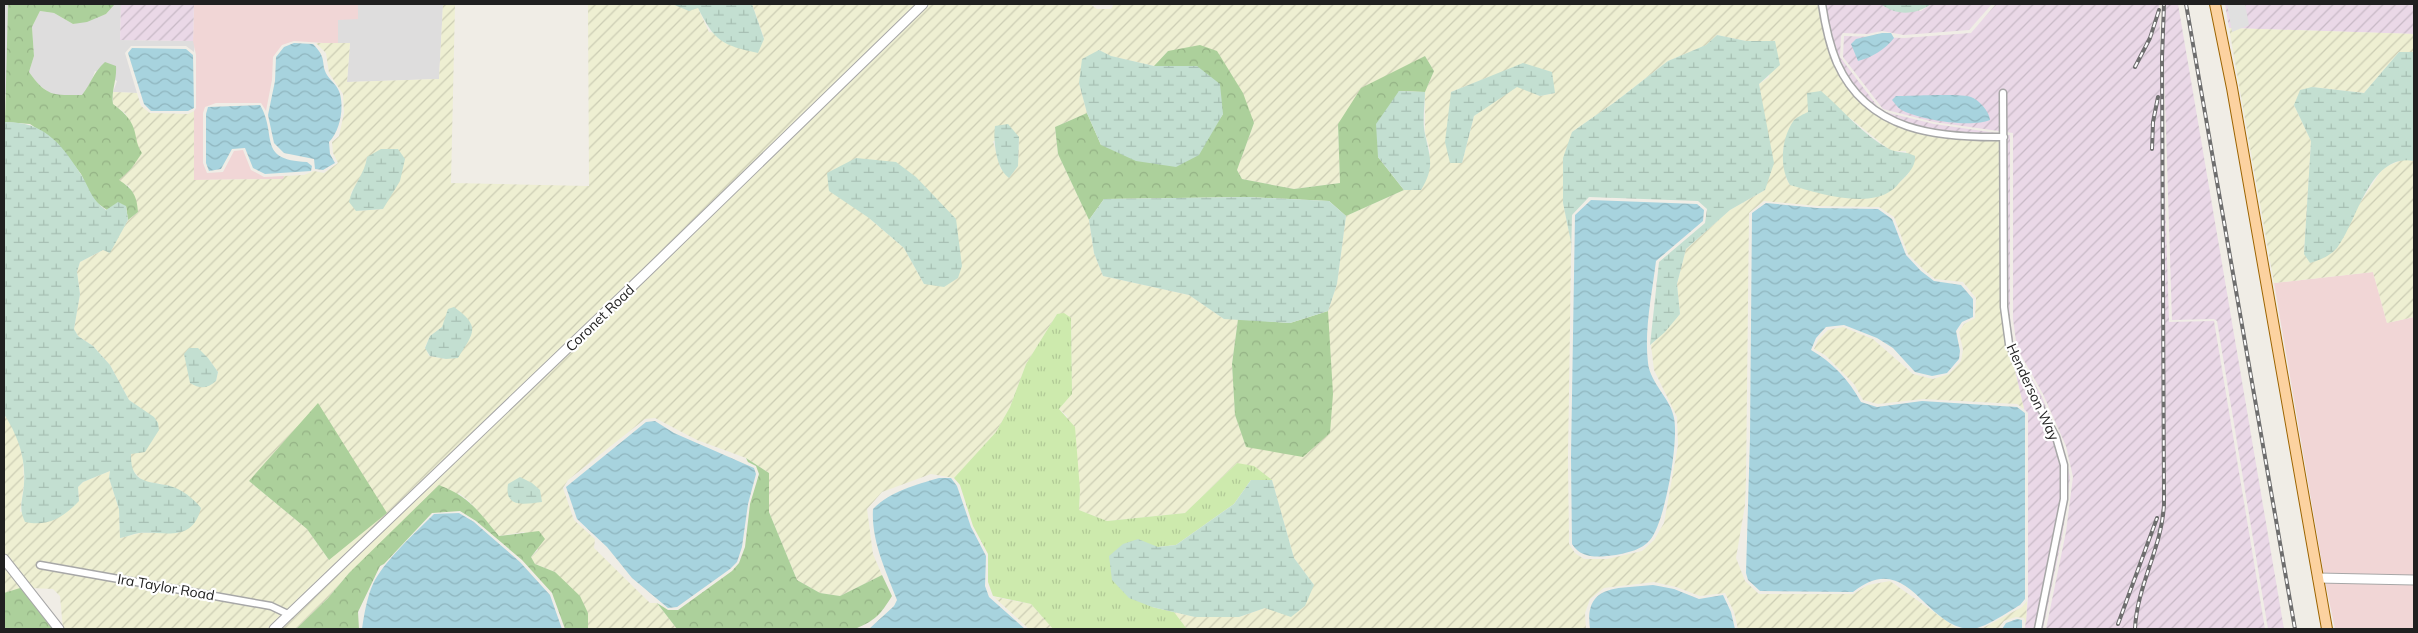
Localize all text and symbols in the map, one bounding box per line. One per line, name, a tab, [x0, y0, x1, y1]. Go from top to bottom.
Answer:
street label: Coronet Road	[562, 281, 638, 355]
street label: Henderson Way	[2003, 341, 2064, 444]
street label: Ira Taylor Road	[116, 570, 216, 604]

